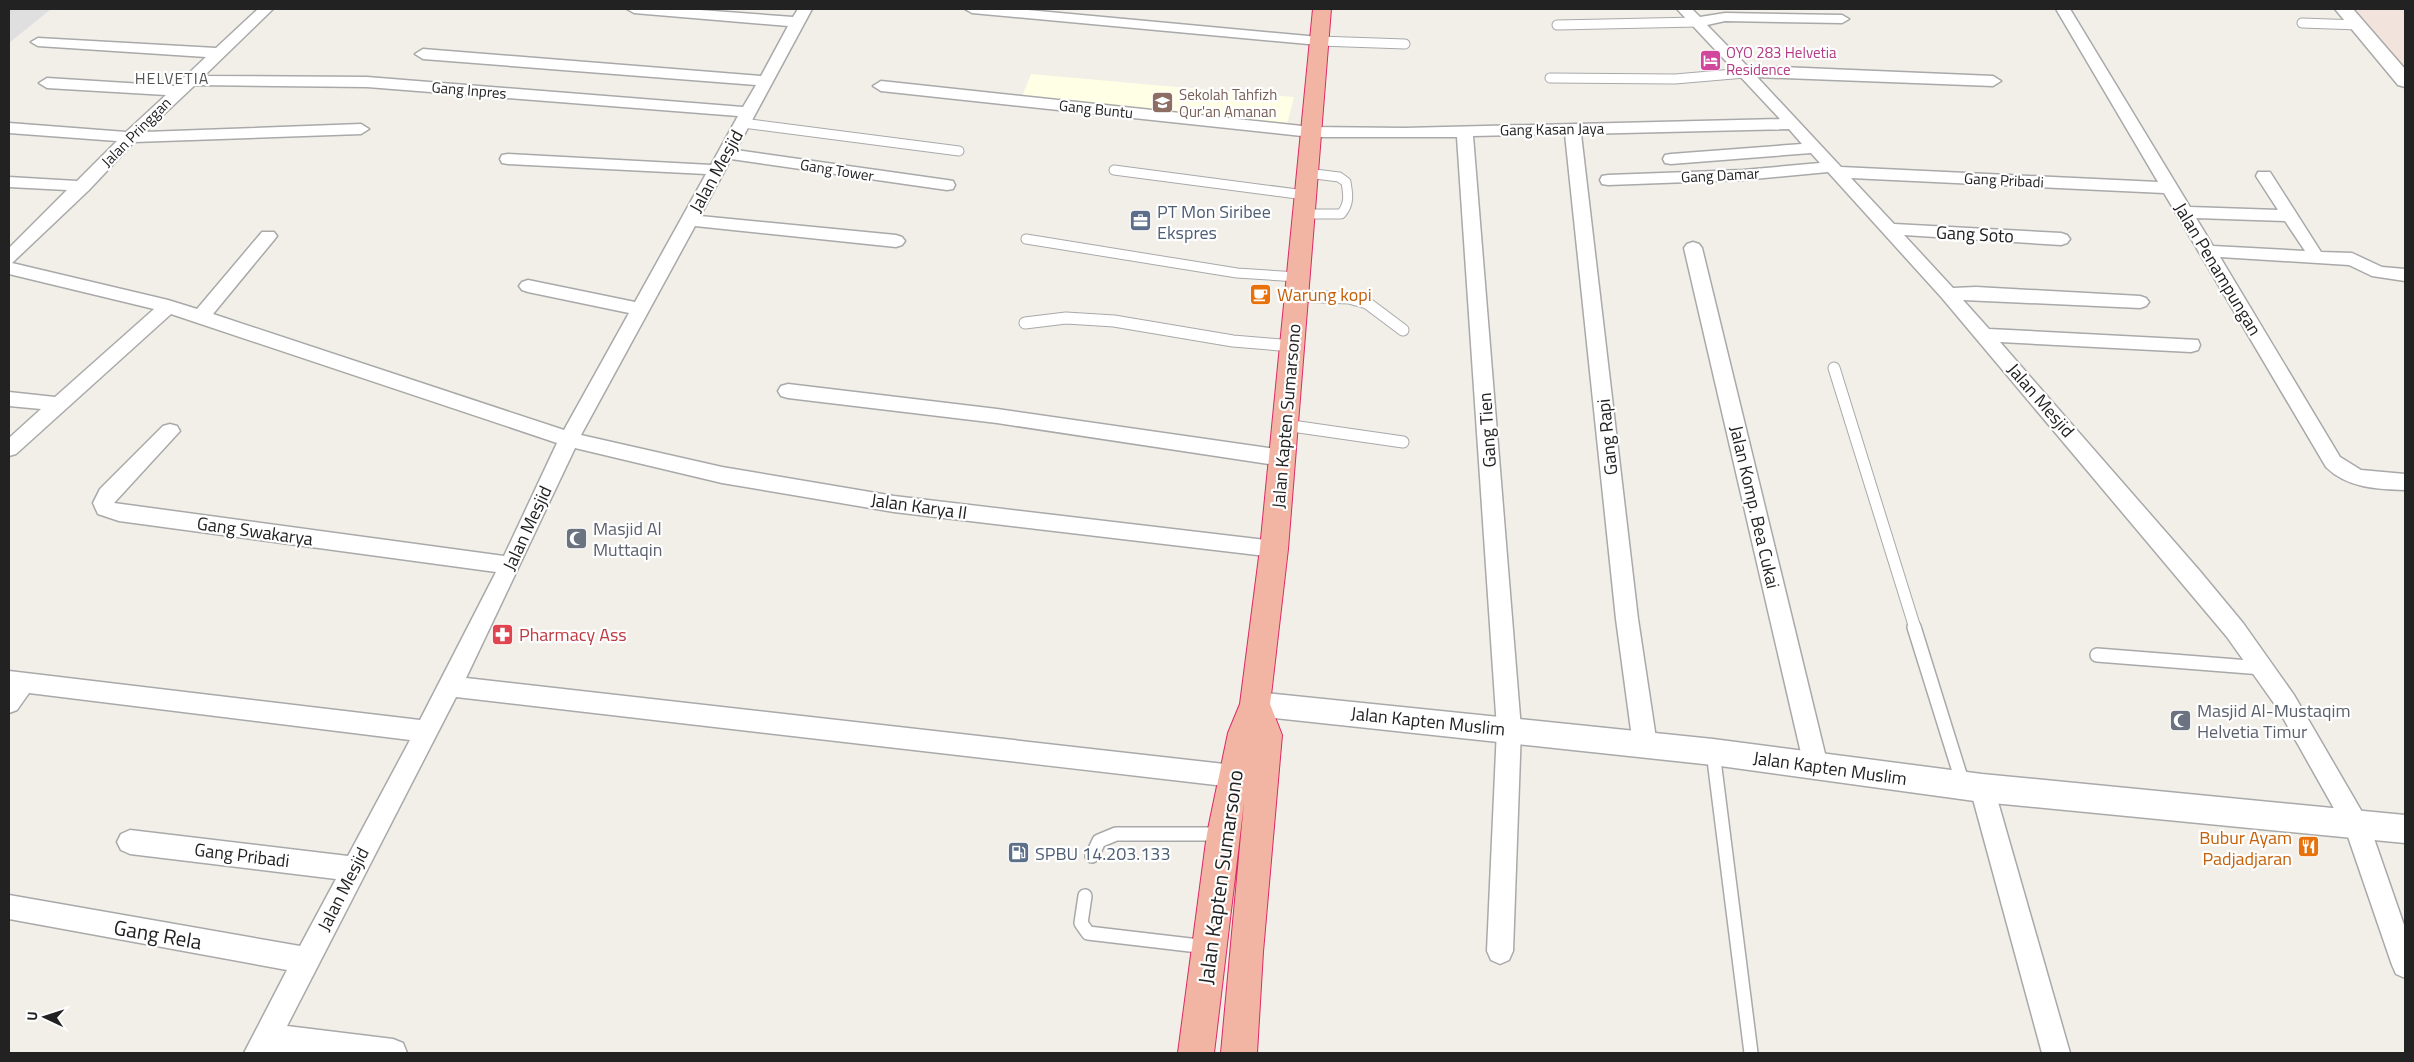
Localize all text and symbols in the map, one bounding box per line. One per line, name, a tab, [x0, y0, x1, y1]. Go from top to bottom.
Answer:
place label: OYO 283 Helvetia Residence	[1726, 41, 1837, 81]
hotel icon: OYO 283 Helvetia Residence	[1698, 49, 1722, 73]
district label: HELVETIA	[135, 66, 209, 90]
street label: Gang Inpres	[431, 75, 507, 105]
place label: Sekolah Tahfizh Qur'an Amanan	[1179, 83, 1277, 123]
school or university icon: Sekolah Tahfizh Qur'an Amanan	[1151, 91, 1175, 115]
street label: Jalan Pringgan	[96, 92, 176, 172]
street label: Gang Buntu	[1058, 94, 1134, 124]
street label: Gang Kasan Jaya	[1500, 117, 1605, 141]
street label: Jalan Mesjid	[682, 125, 750, 217]
street label: Gang Tower	[799, 153, 875, 187]
street label: Gang Damar	[1680, 161, 1760, 189]
street label: Gang Pribadi	[1964, 166, 2044, 194]
street label: Jalan Penampungan	[2168, 197, 2268, 341]
place label: PT Mon Siribee Ekspres	[1157, 198, 1271, 246]
office icon: PT Mon Siribee Ekspres	[1129, 209, 1153, 233]
street label: Gang Soto	[1935, 218, 2015, 250]
place label: Warung kopi	[1277, 281, 1372, 308]
cafe icon: Warung kopi	[1249, 282, 1273, 306]
street label: Jalan Kapten Sumarsono	[1264, 322, 1308, 510]
street label: Jalan Mesjid	[2001, 357, 2081, 443]
street label: Gang Tien	[1471, 392, 1503, 468]
street label: Gang Rapi	[1590, 398, 1624, 476]
street label: Jalan Komp. Bea Cukai	[1723, 423, 1787, 591]
street label: Jalan Mesjid	[496, 481, 558, 575]
street label: Jalan Karya II	[869, 486, 969, 526]
street label: Gang Swakarya	[195, 510, 315, 552]
place label: Masjid Al Muttaqin	[593, 515, 662, 563]
mosque icon: Masjid Al Muttaqin	[565, 526, 589, 550]
place label: Pharmacy Ass	[519, 621, 627, 648]
pharmacy icon: Pharmacy Ass	[491, 622, 515, 646]
place label: Masjid Al-Mustaqim Helvetia Timur	[2197, 697, 2351, 745]
street label: Jalan Kapten Muslim	[1350, 699, 1506, 743]
mosque icon: Masjid Al-Mustaqim Helvetia Timur	[2169, 708, 2193, 732]
street label: Jalan Kapten Muslim	[1751, 744, 1909, 792]
street label: Jalan Kapten Sumarsono	[1189, 768, 1251, 986]
place label: Bubur Ayam Padjadjaran	[2199, 824, 2292, 872]
restaurant icon: Bubur Ayam Padjadjaran	[2296, 835, 2320, 859]
street label: Gang Pribadi	[193, 836, 291, 874]
place label: SPBU 14.203.133	[1035, 840, 1171, 867]
fuel station icon: SPBU 14.203.133	[1007, 841, 1031, 865]
street label: Jalan Mesjid	[310, 842, 376, 936]
street label: Gang Rela	[111, 911, 205, 958]
north arrow	[20, 992, 70, 1042]
text: U	[21, 1011, 42, 1021]

